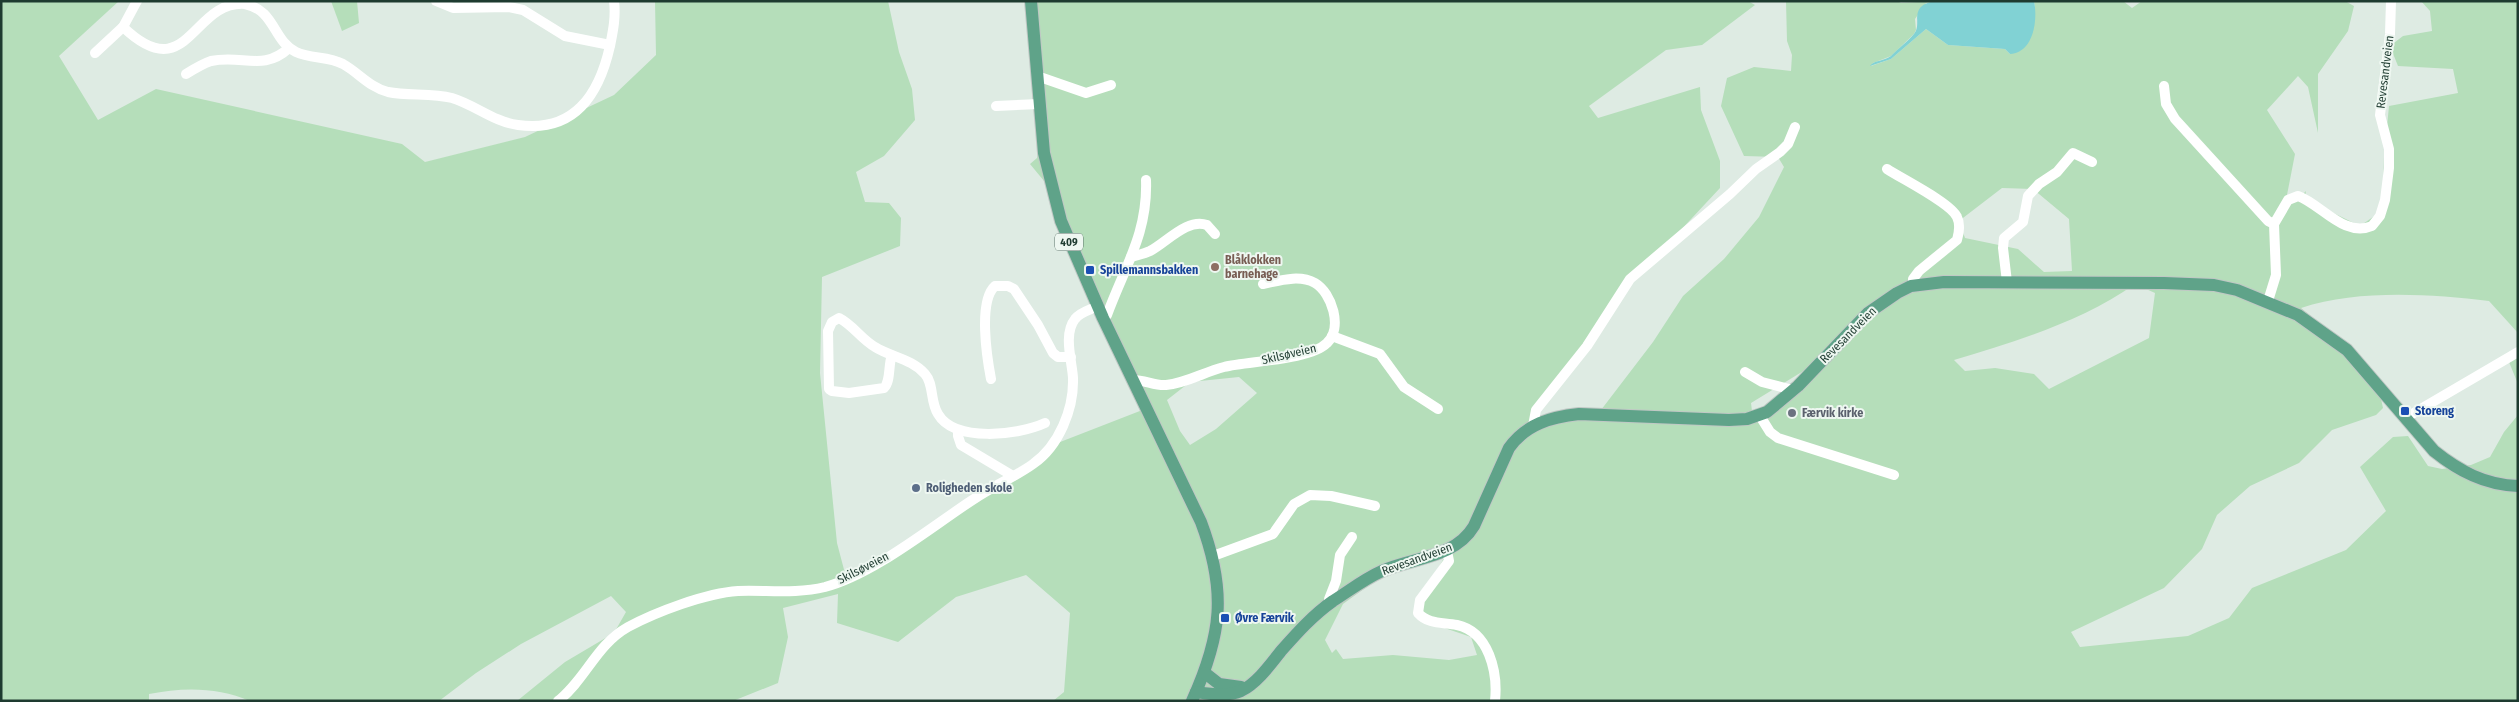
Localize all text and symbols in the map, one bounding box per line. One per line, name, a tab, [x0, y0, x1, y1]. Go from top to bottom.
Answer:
street label: Revesandveien	[2374, 35, 2396, 109]
road number: 409	[1055, 233, 1083, 250]
place label: Blåklokken barnehage	[1225, 253, 1281, 281]
marker: Blåklokken barnehage	[1209, 261, 1221, 273]
place label: Spillemannsbakken	[1100, 263, 1198, 277]
marker: Spillemannsbakken	[1084, 264, 1096, 276]
street label: Revesandveien	[1817, 304, 1879, 366]
street label: Skilsøveien	[1260, 341, 1318, 367]
place label: Storeng	[2415, 404, 2454, 418]
marker: Storeng	[2399, 405, 2411, 417]
place label: Færvik kirke	[1802, 406, 1863, 420]
marker: Færvik kirke	[1786, 407, 1798, 419]
place label: Roligheden skole	[926, 481, 1012, 495]
marker: Roligheden skole	[910, 482, 922, 494]
street label: Revesandveien	[1380, 540, 1454, 578]
street label: Skilsøveien	[835, 549, 891, 587]
place label: Øvre Færvik	[1235, 611, 1295, 625]
marker: Øvre Færvik	[1219, 612, 1231, 624]

